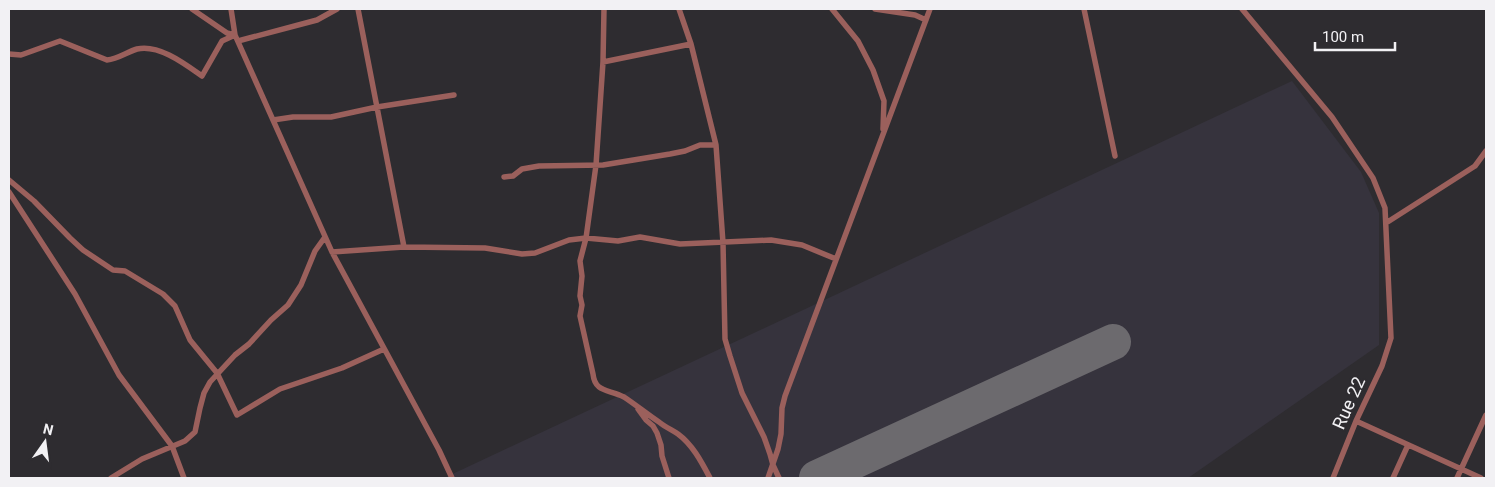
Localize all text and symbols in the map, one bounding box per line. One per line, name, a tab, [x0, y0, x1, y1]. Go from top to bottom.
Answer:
scale bar	[1315, 20, 1395, 52]
text: 100 m	[1322, 28, 1364, 46]
street label: Rue 22	[1328, 373, 1369, 432]
north arrow	[20, 417, 70, 467]
text: N	[41, 420, 55, 438]

